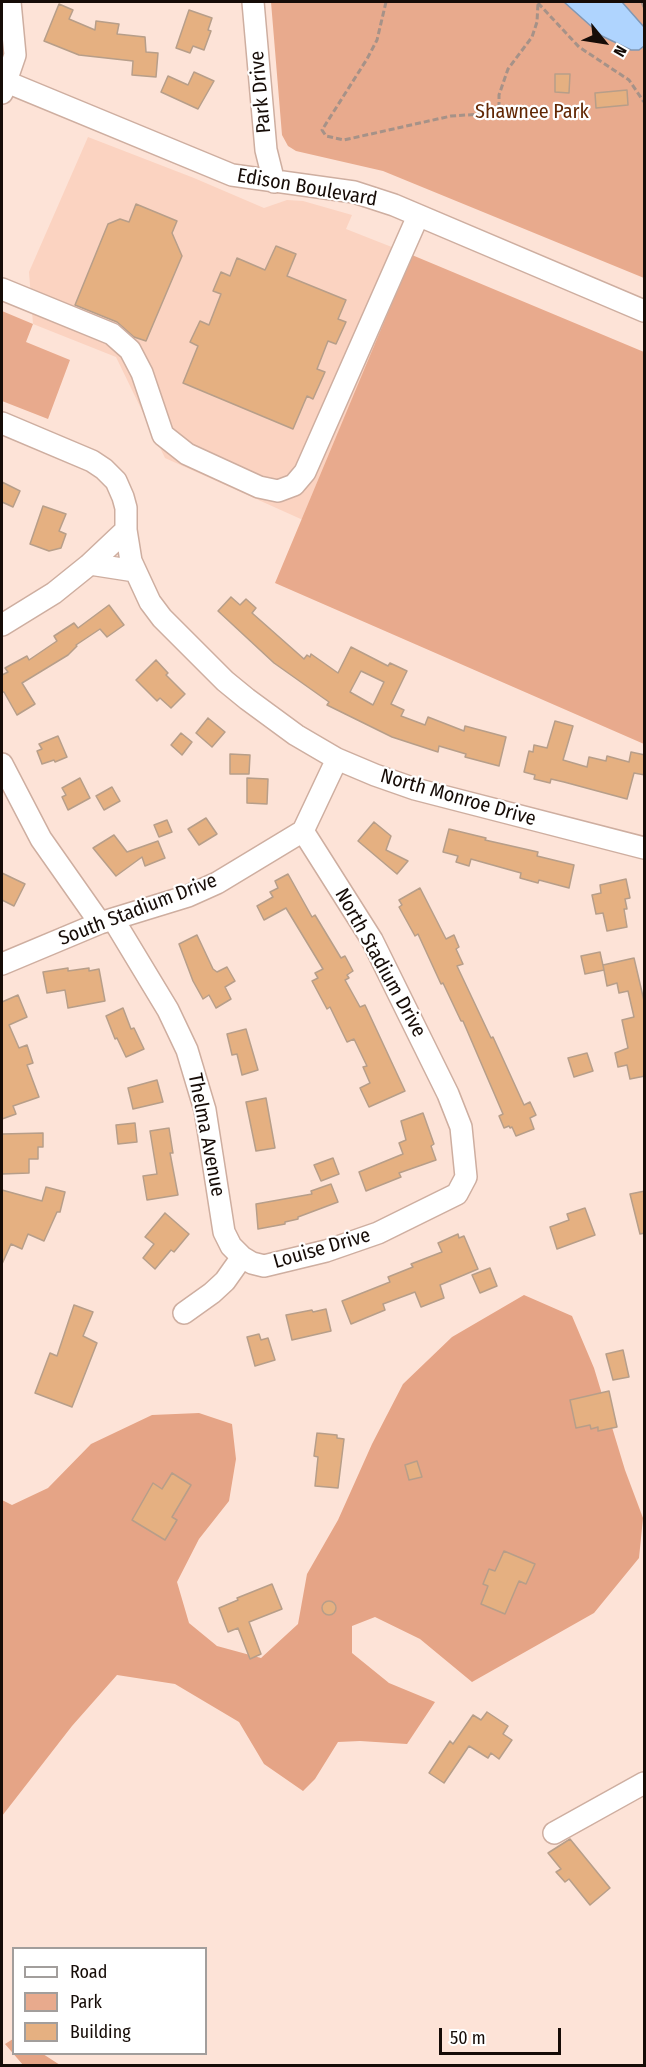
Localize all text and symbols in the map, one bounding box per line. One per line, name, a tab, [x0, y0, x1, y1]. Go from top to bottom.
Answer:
north arrow	[574, 12, 634, 72]
text: N	[609, 42, 631, 60]
street label: Park Drive	[245, 50, 277, 134]
park label: Shawnee Park	[475, 100, 589, 124]
street label: Edison Boulevard	[235, 164, 379, 212]
street label: North Monroe Drive	[378, 764, 538, 832]
street label: South Stadium Drive	[56, 869, 220, 951]
street label: North Stadium Drive	[329, 885, 431, 1041]
street label: Thelma Avenue	[182, 1071, 230, 1199]
street label: Louise Drive	[271, 1224, 373, 1274]
legend	[12, 1947, 207, 2055]
text: Road	[70, 1961, 107, 1983]
text: Park	[70, 1991, 102, 2013]
scale bar	[442, 2016, 564, 2054]
text: Building	[70, 2021, 131, 2043]
text: 50 m	[450, 2027, 486, 2049]

